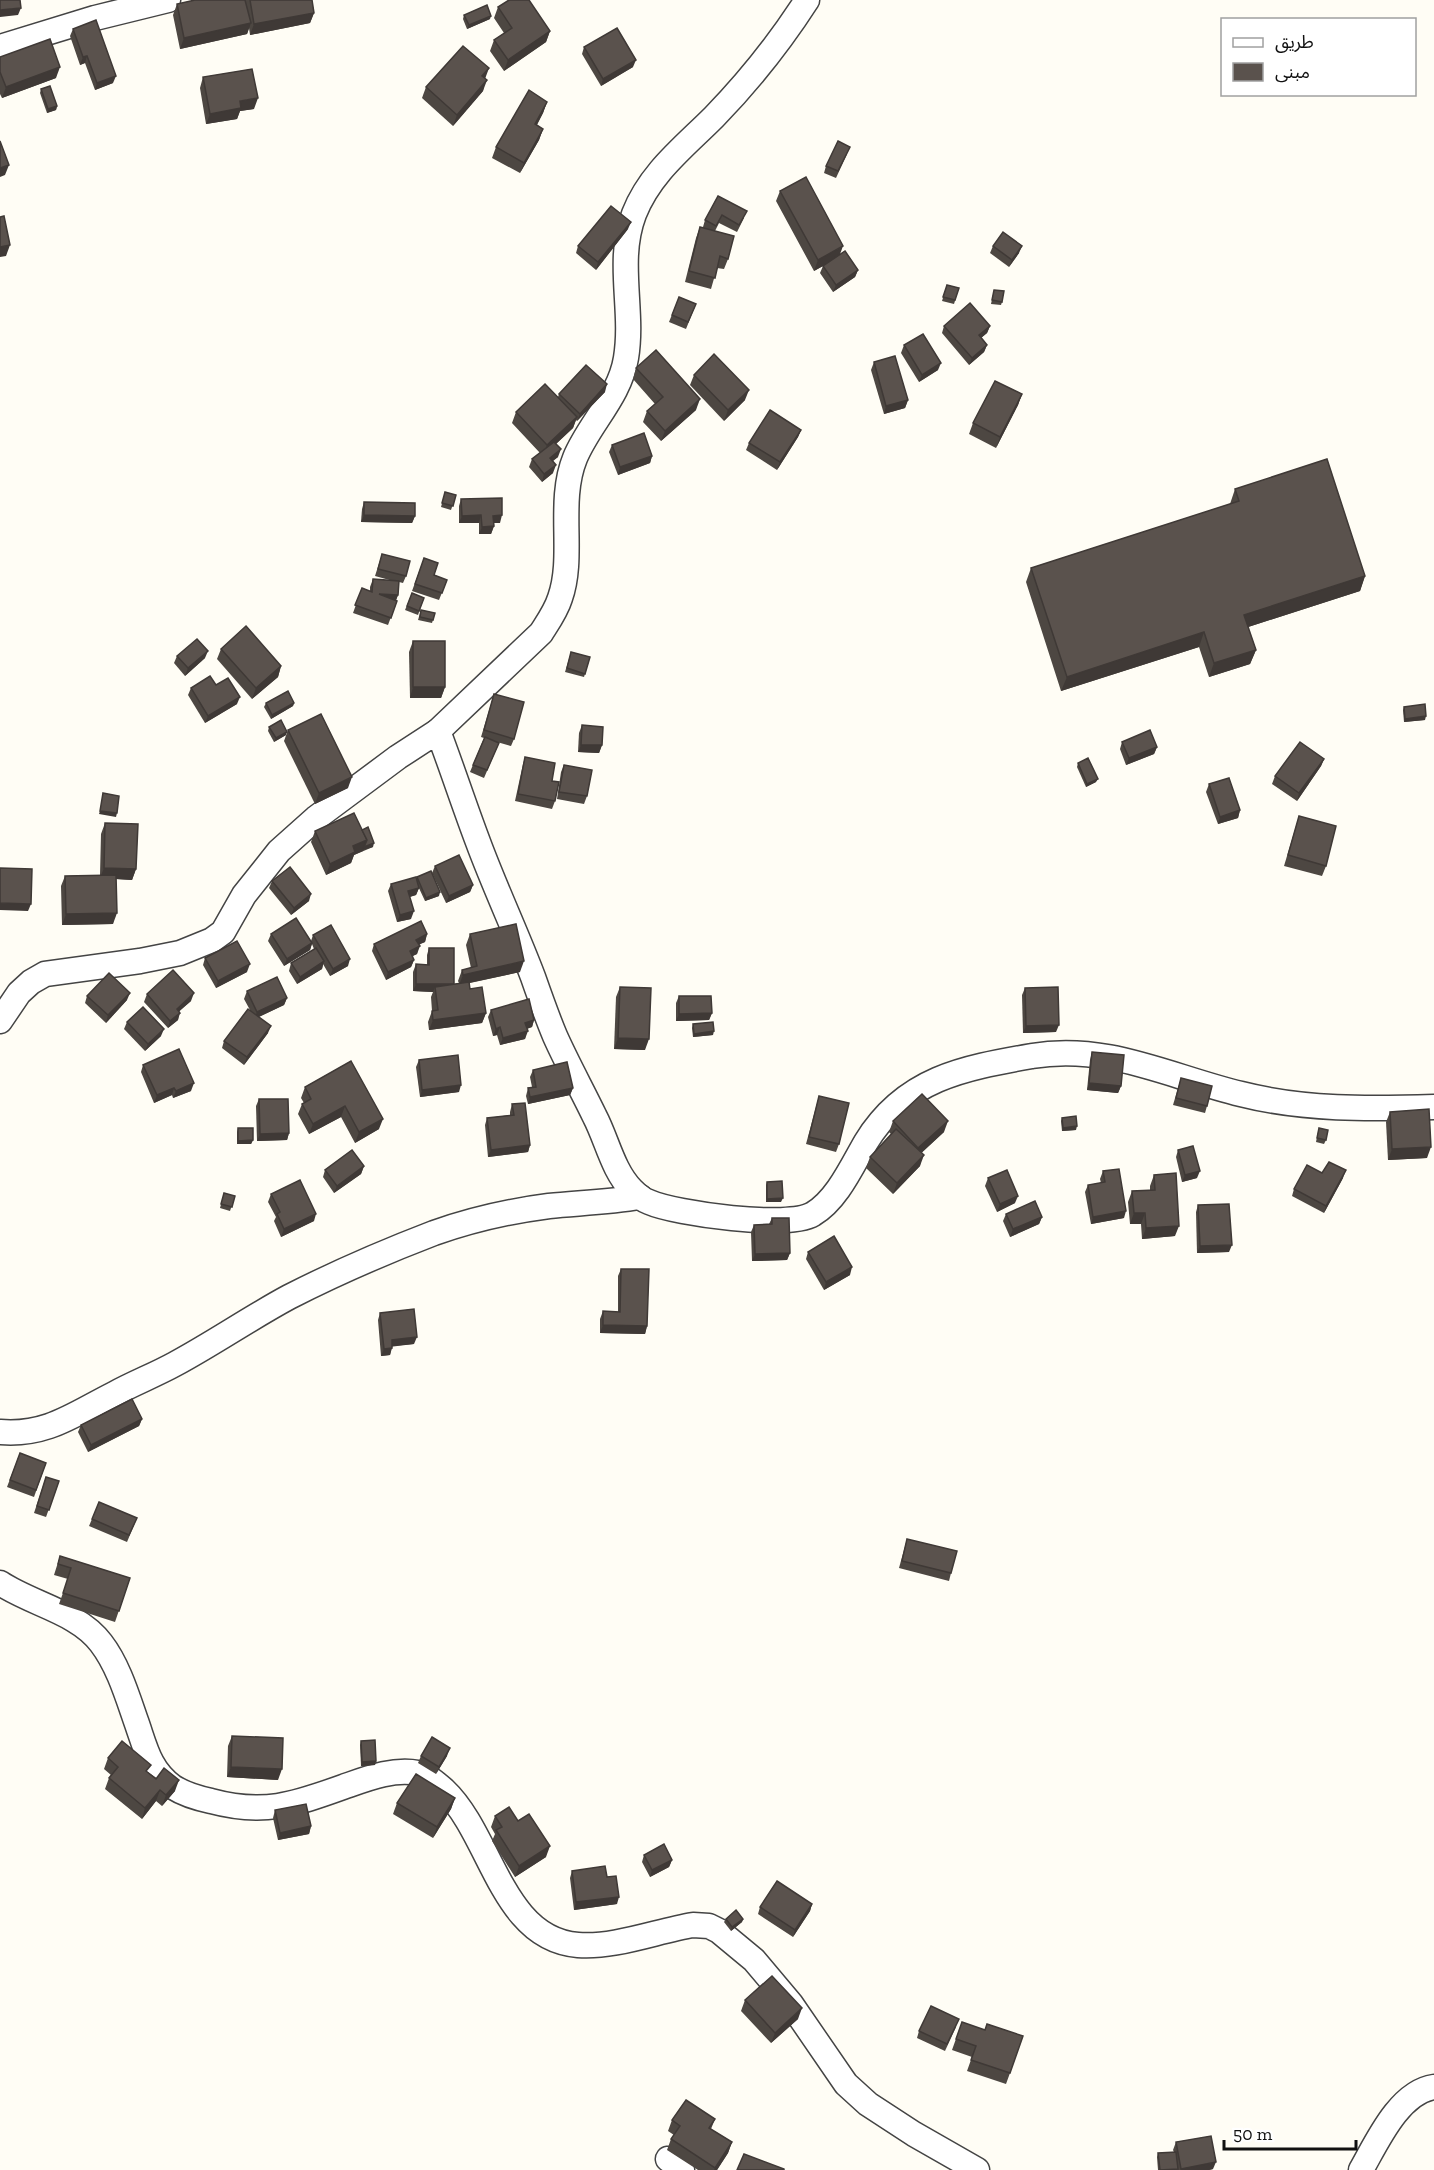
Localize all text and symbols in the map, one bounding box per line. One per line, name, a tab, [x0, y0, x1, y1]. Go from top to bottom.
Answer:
legend	[1221, 18, 1416, 96]
text: طريق	[1275, 31, 1314, 53]
text: مبنى	[1275, 61, 1310, 83]
scale bar	[1224, 2113, 1356, 2151]
text: 50 m	[1233, 2123, 1273, 2145]

